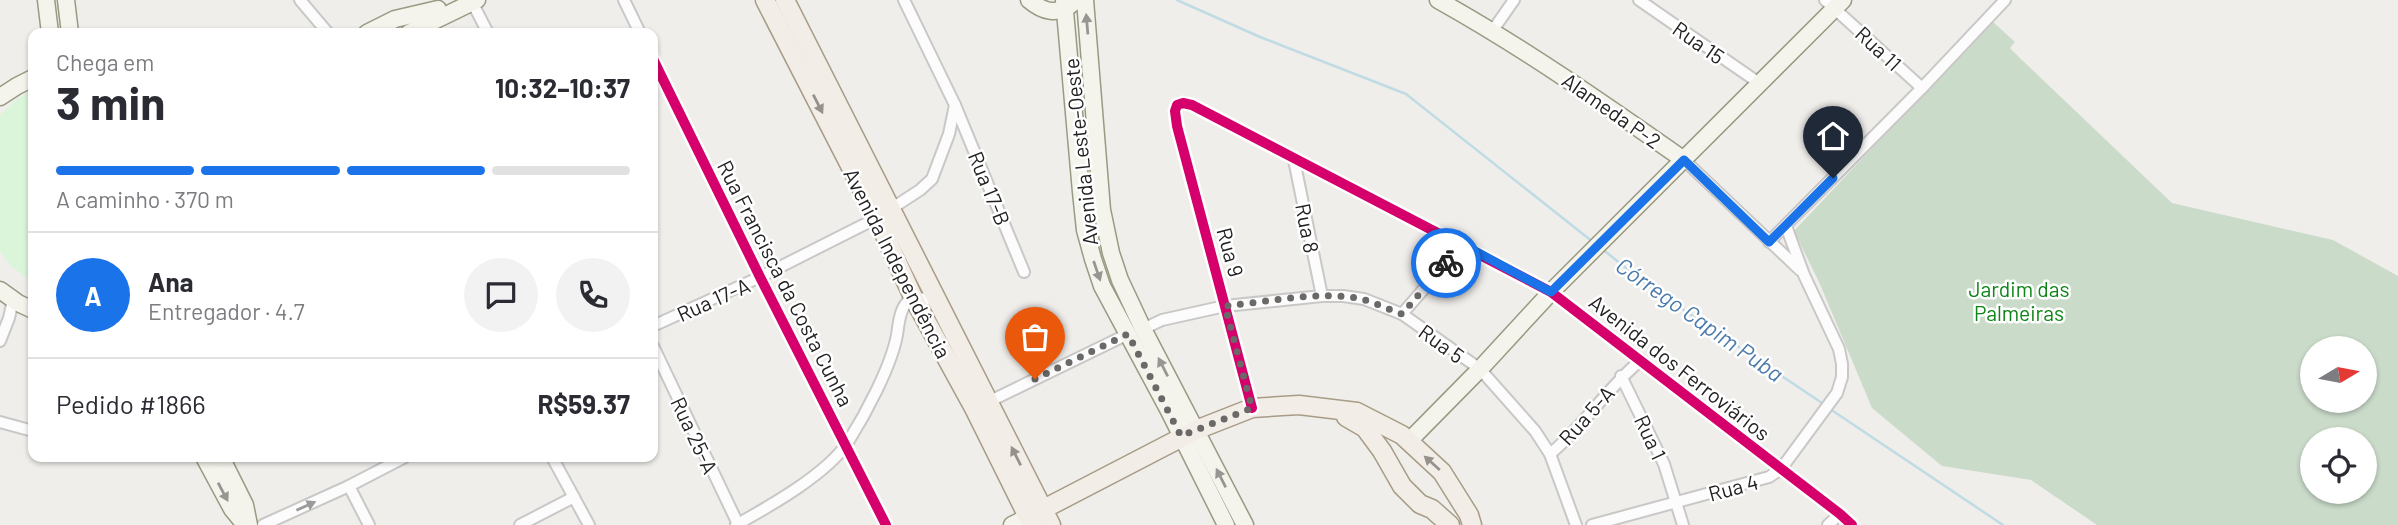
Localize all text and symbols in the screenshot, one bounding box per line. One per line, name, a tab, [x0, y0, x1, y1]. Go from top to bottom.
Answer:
one-way arrow	[1081, 13, 1092, 35]
street label: Rua 15	[1668, 15, 1730, 69]
street label: Rua 11	[1851, 21, 1907, 75]
text: Chega em	[56, 48, 154, 76]
street label: Avenida Leste-Oeste	[1058, 57, 1102, 247]
street label: Alameda P-2	[1558, 67, 1666, 153]
text: 10:32–10:37	[495, 72, 630, 103]
text: 3 min	[56, 74, 165, 129]
one-way arrow	[812, 95, 824, 115]
pin	[1803, 106, 1863, 178]
icon: home	[1814, 117, 1852, 155]
street label: Rua 17-B	[964, 147, 1016, 229]
street label: Rua Francisca da Costa Cunha	[713, 156, 859, 410]
street label: Avenida Independência	[839, 164, 957, 362]
text: A caminho · 370 m	[56, 185, 234, 213]
street label: Rua 8	[1291, 201, 1325, 255]
street label: Rua 9	[1212, 225, 1250, 279]
courier	[1411, 228, 1481, 298]
icon: bike	[1427, 244, 1465, 282]
water label: Córrego Capim Puba	[1611, 251, 1789, 387]
button: chat	[464, 258, 538, 332]
button: phone	[556, 258, 630, 332]
one-way arrow	[1092, 261, 1103, 282]
text: Ana	[148, 266, 193, 297]
street label: Rua 17-A	[673, 272, 754, 326]
park label: Jardim das Palmeiras	[1968, 276, 2070, 325]
text: A	[84, 280, 102, 311]
street label: Avenida dos Ferroviários	[1585, 289, 1775, 445]
text: Entregador · 4.7	[148, 297, 305, 325]
pin	[1005, 307, 1065, 379]
icon: bag	[1016, 318, 1054, 356]
street label: Rua 5	[1414, 318, 1470, 368]
north arrow	[2300, 336, 2376, 413]
map controls	[2300, 336, 2377, 504]
one-way arrow	[1157, 357, 1168, 377]
street label: Rua 5-A	[1553, 380, 1619, 450]
text: Pedido #1866	[56, 388, 206, 419]
text: R$59.37	[537, 388, 630, 419]
street label: Rua 25-A	[666, 393, 724, 478]
street label: Rua 1	[1630, 411, 1672, 463]
button: locate	[2300, 427, 2377, 504]
one-way arrow	[1010, 446, 1021, 466]
one-way arrow	[1423, 455, 1441, 471]
one-way arrow	[1215, 467, 1227, 487]
street label: Rua 4	[1705, 468, 1761, 506]
one-way arrow	[217, 482, 229, 502]
one-way arrow	[296, 500, 316, 512]

